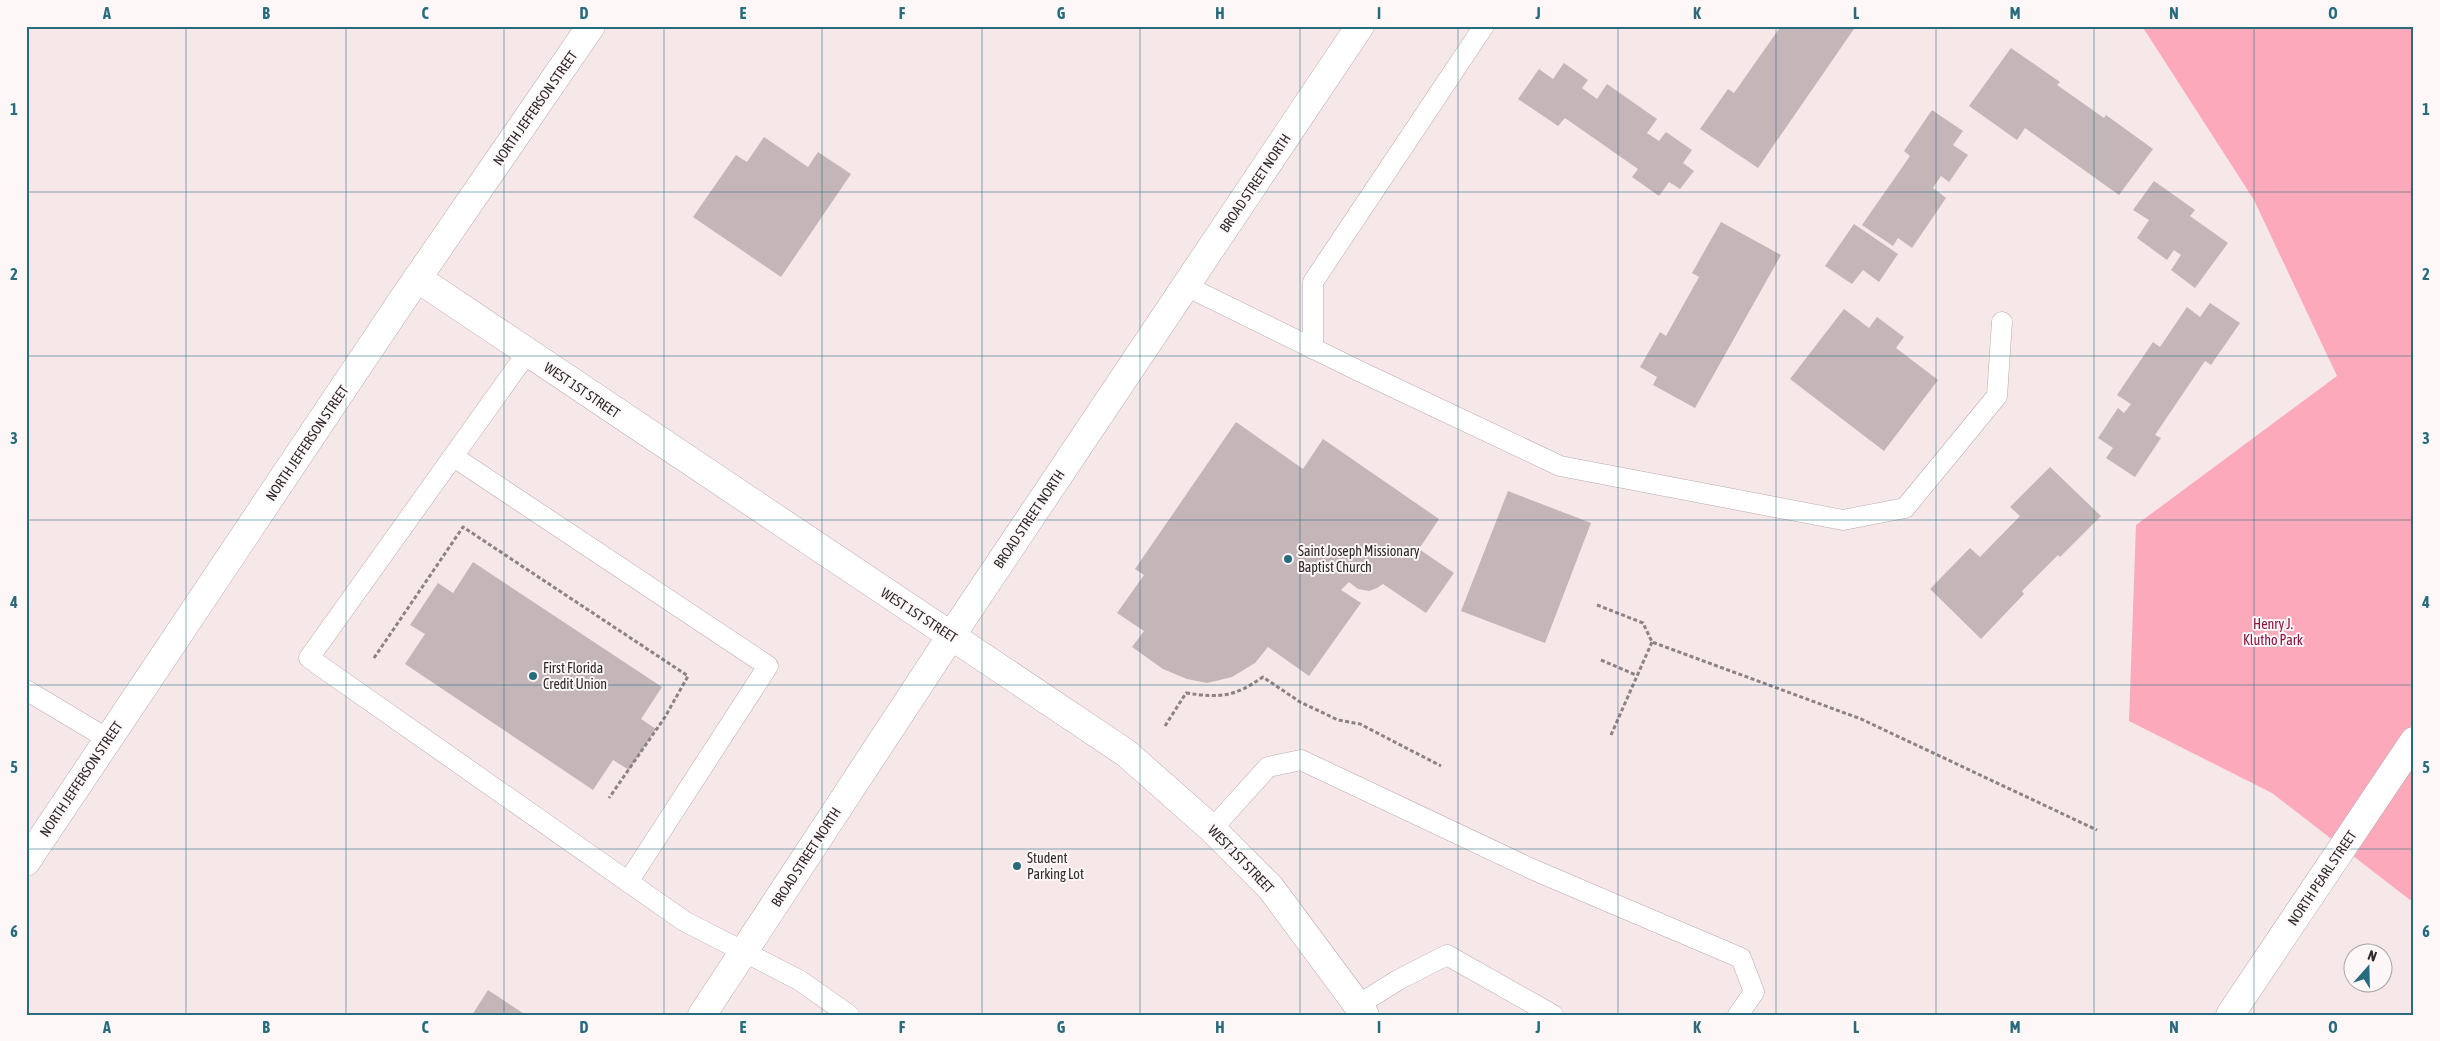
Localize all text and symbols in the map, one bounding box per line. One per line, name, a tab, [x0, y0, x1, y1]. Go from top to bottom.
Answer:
text: A	[102, 4, 111, 22]
text: B	[262, 4, 270, 22]
text: C	[421, 4, 429, 22]
text: D	[580, 4, 589, 22]
text: E	[740, 4, 747, 22]
text: F	[899, 4, 906, 22]
text: G	[1057, 4, 1066, 22]
text: H	[1215, 4, 1225, 22]
text: I	[1377, 4, 1381, 22]
text: J	[1534, 4, 1541, 22]
text: K	[1693, 4, 1701, 22]
text: L	[1853, 4, 1860, 22]
text: M	[2010, 4, 2020, 22]
text: N	[2169, 4, 2179, 22]
text: O	[2328, 4, 2338, 22]
street label: NORTH JEFFERSON STREET	[490, 48, 580, 168]
text: 1	[10, 100, 18, 118]
text: 1	[2422, 100, 2430, 118]
street label: BROAD STREET NORTH	[1216, 131, 1294, 235]
text: 2	[10, 265, 18, 283]
text: 2	[2422, 265, 2430, 283]
street label: WEST 1ST STREET	[541, 359, 623, 421]
street label: NORTH JEFFERSON STREET	[262, 382, 352, 504]
text: 3	[10, 429, 18, 447]
text: 3	[2422, 429, 2430, 447]
street label: BROAD STREET NORTH	[990, 467, 1068, 571]
place label: Saint Joseph Missionary Baptist Church	[1298, 543, 1420, 575]
marker: Saint Joseph Missionary Baptist Church	[1282, 553, 1294, 565]
street label: WEST 1ST STREET	[878, 584, 960, 646]
text: 4	[9, 593, 18, 611]
text: 4	[2421, 593, 2430, 611]
park label: Henry J. Klutho Park	[2243, 616, 2303, 648]
place label: First Florida Credit Union	[543, 660, 607, 692]
marker: First Florida Credit Union	[527, 670, 539, 682]
street label: NORTH JEFFERSON STREET	[36, 718, 126, 840]
text: 5	[10, 758, 18, 776]
text: 5	[2422, 758, 2430, 776]
street label: BROAD STREET NORTH	[768, 804, 844, 910]
street label: WEST 1ST STREET	[1205, 822, 1277, 896]
street label: NORTH PEARL STREET	[2284, 828, 2360, 928]
place label: Student Parking Lot	[1027, 850, 1084, 882]
marker: Student Parking Lot	[1011, 860, 1023, 872]
text: 6	[10, 922, 18, 940]
text: 6	[2422, 922, 2430, 940]
north arrow	[2342, 944, 2392, 994]
text: N	[2366, 947, 2379, 965]
text: A	[102, 1018, 111, 1036]
text: B	[262, 1018, 270, 1036]
text: C	[421, 1018, 429, 1036]
text: D	[580, 1018, 589, 1036]
text: E	[740, 1018, 747, 1036]
text: F	[899, 1018, 906, 1036]
text: G	[1057, 1018, 1066, 1036]
text: H	[1215, 1018, 1225, 1036]
text: I	[1377, 1018, 1381, 1036]
text: J	[1534, 1018, 1541, 1036]
text: K	[1693, 1018, 1701, 1036]
text: L	[1853, 1018, 1860, 1036]
text: M	[2010, 1018, 2020, 1036]
text: N	[2169, 1018, 2179, 1036]
text: O	[2328, 1018, 2338, 1036]

